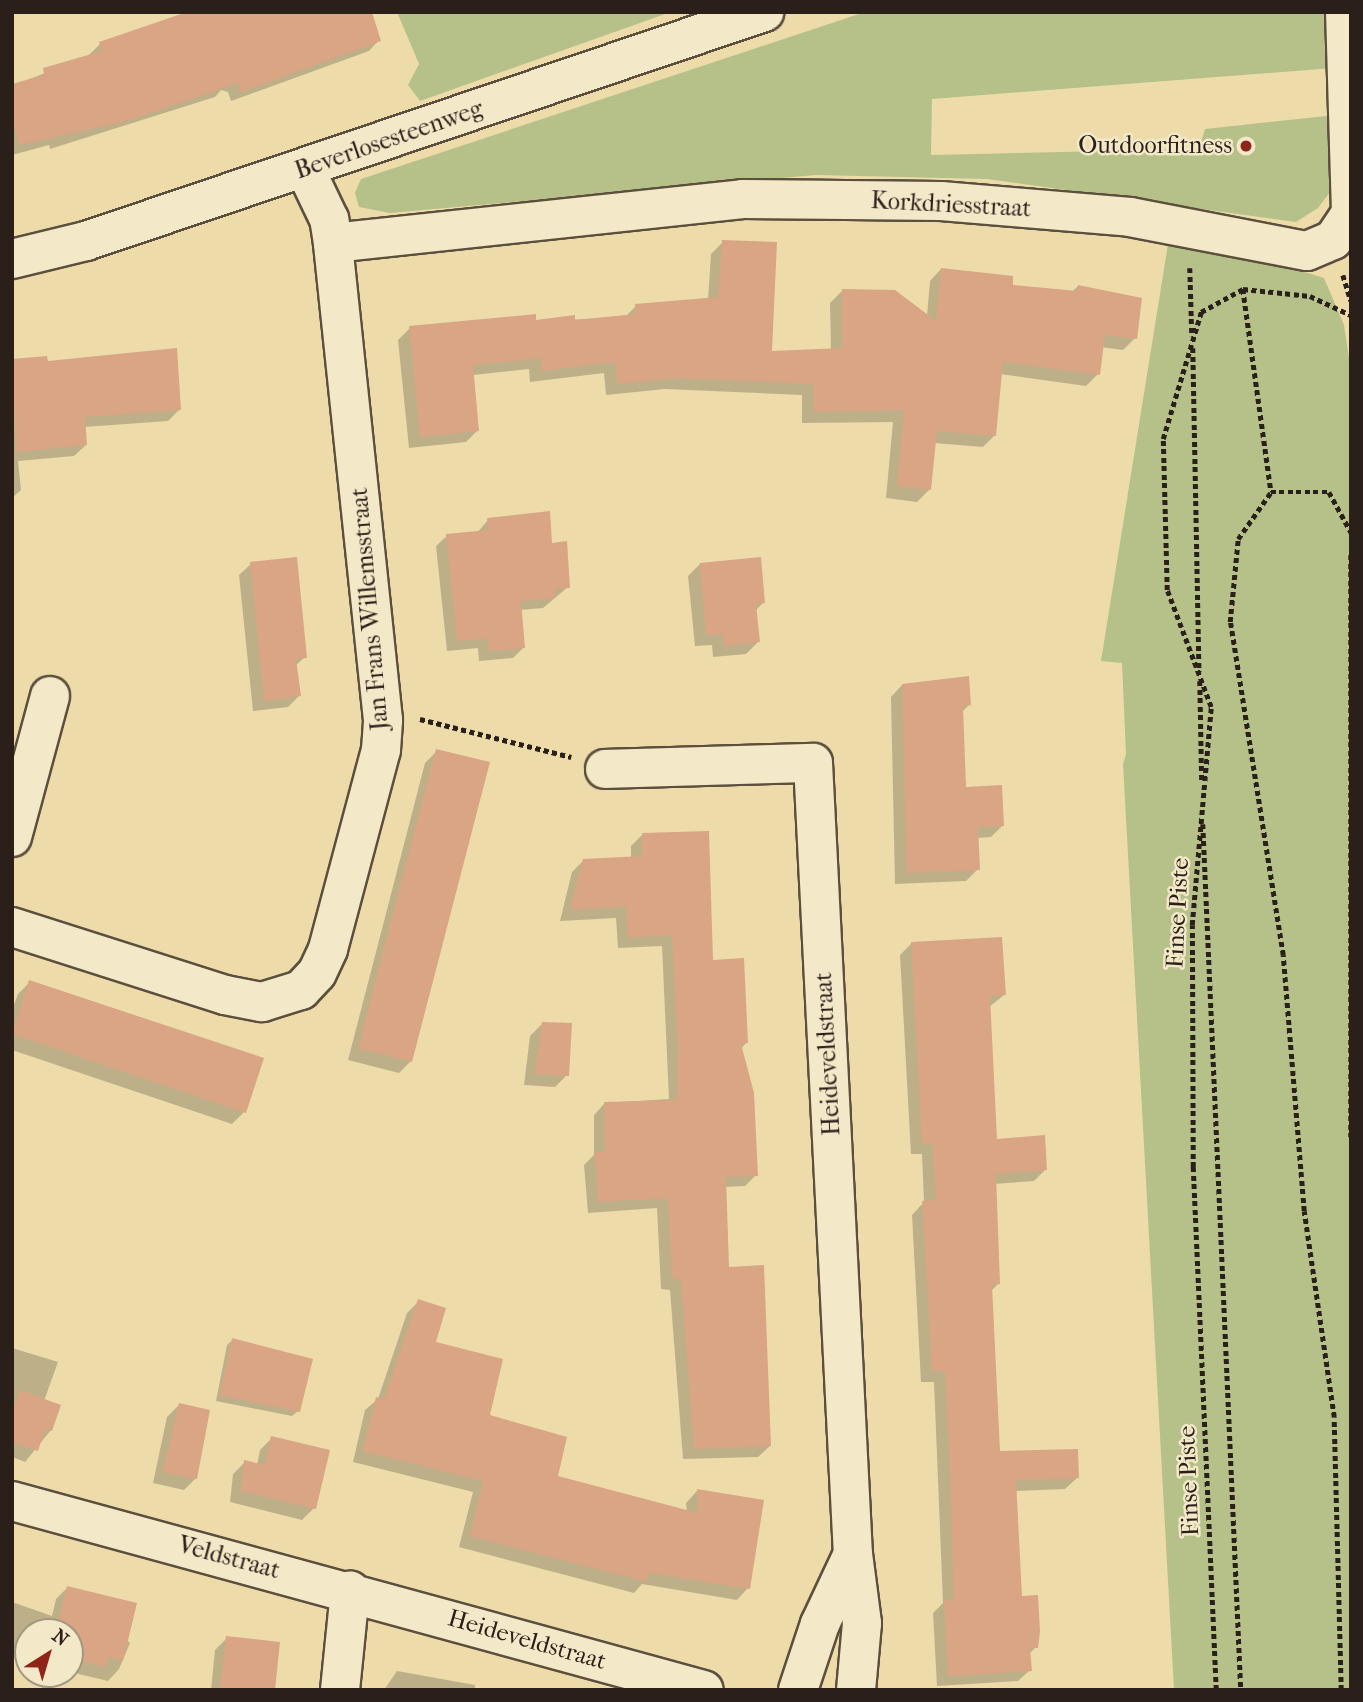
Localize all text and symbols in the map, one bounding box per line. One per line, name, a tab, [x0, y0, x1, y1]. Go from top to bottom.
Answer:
street label: Beverlosesteenweg	[291, 94, 487, 186]
place label: Outdoorfitness	[1078, 132, 1232, 160]
marker: Outdoorfitness	[1238, 138, 1254, 154]
street label: Korkdriesstraat	[870, 186, 1032, 224]
street label: Jan Frans Willemsstraat	[345, 486, 395, 732]
street label: Finse Piste	[1161, 857, 1195, 969]
street label: Heideveldstraat	[809, 972, 847, 1136]
street label: Finse Piste	[1173, 1425, 1205, 1537]
street label: Veldstraat	[175, 1531, 283, 1585]
street label: Heideveldstraat	[444, 1604, 610, 1676]
north arrow	[14, 1618, 84, 1688]
text: N	[48, 1625, 73, 1651]

